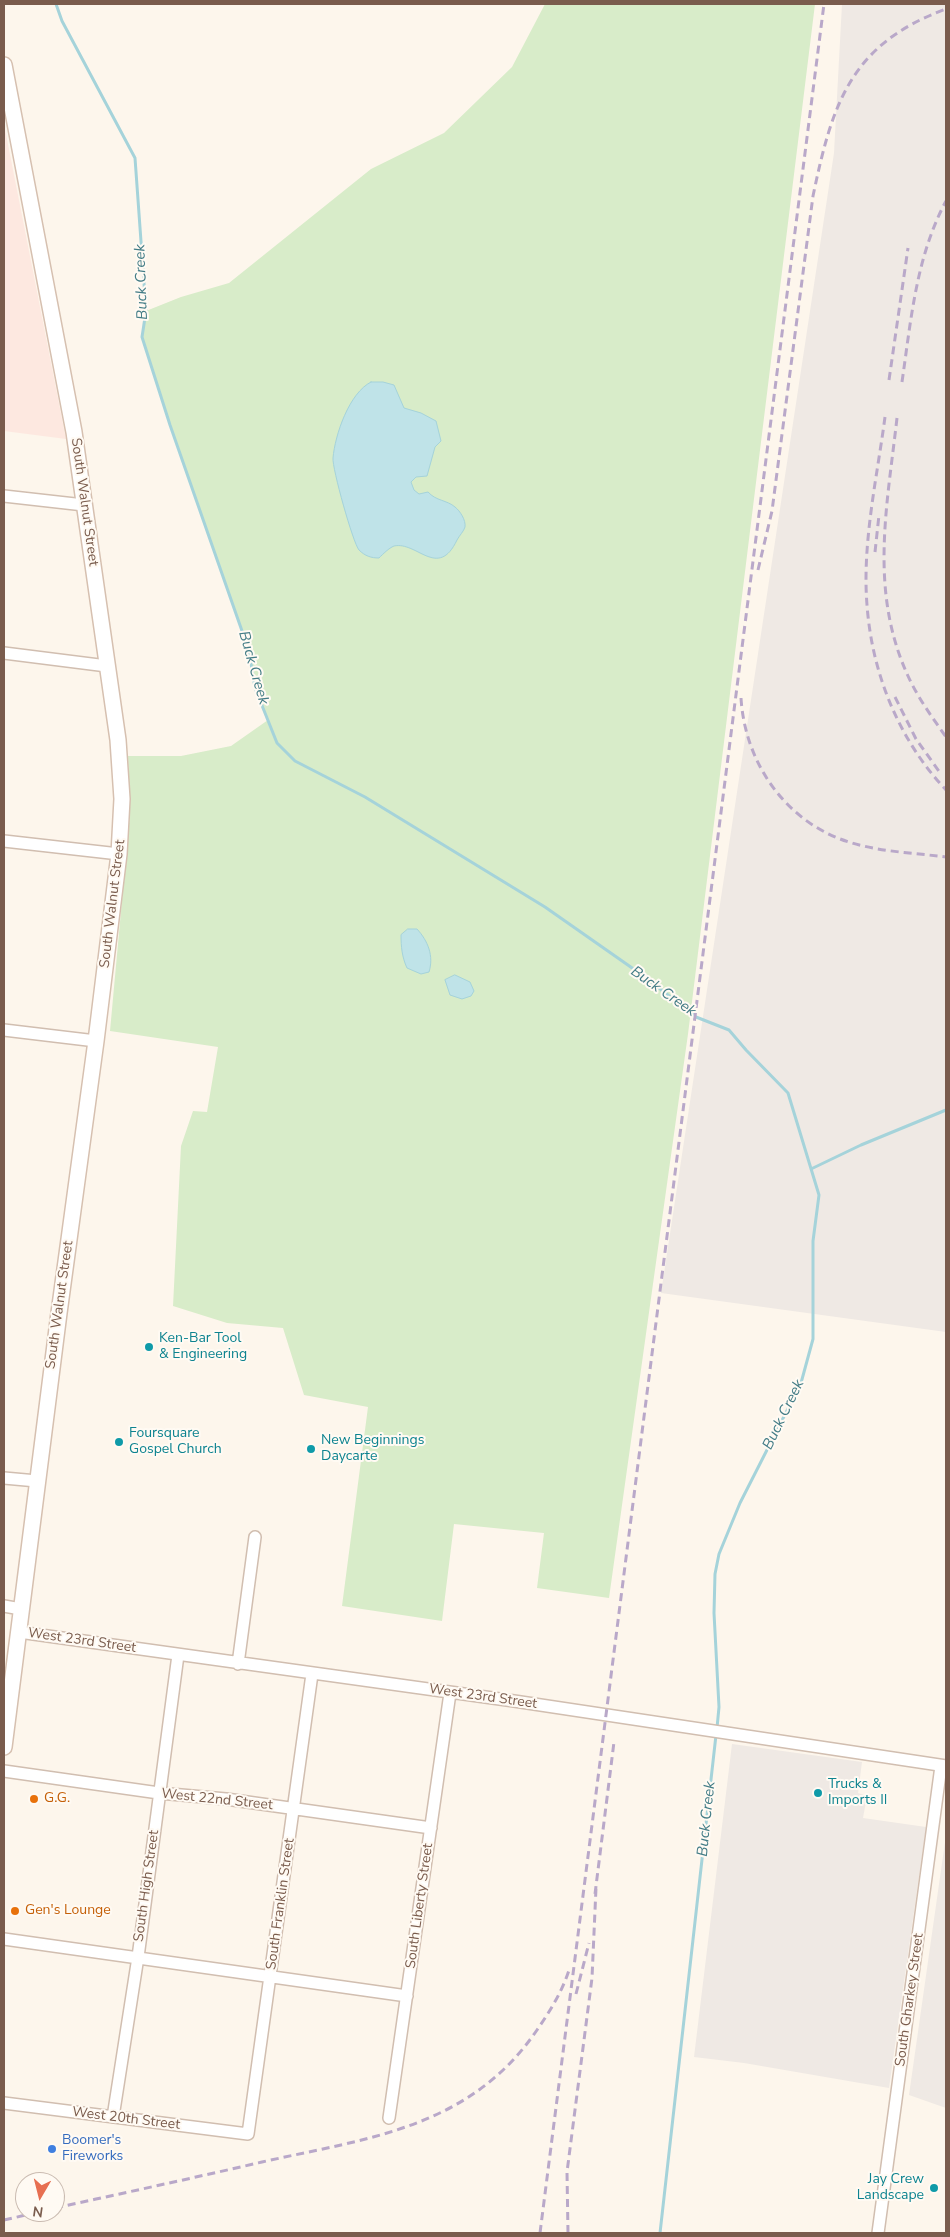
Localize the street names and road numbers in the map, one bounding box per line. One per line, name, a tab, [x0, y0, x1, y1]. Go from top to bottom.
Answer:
street label: South Walnut Street	[67, 437, 101, 567]
street label: South Walnut Street	[97, 839, 129, 969]
street label: South Walnut Street	[43, 1240, 77, 1370]
street label: West 23rd Street	[27, 1625, 137, 1657]
street label: West 23rd Street	[428, 1681, 538, 1713]
street label: West 22nd Street	[160, 1786, 274, 1814]
street label: South High Street	[131, 1829, 163, 1943]
street label: South Franklin Street	[263, 1837, 299, 1971]
street label: South Liberty Street	[403, 1842, 437, 1970]
street label: South Gharkey Street	[892, 1932, 928, 2068]
street label: West 20th Street	[71, 2104, 181, 2134]

